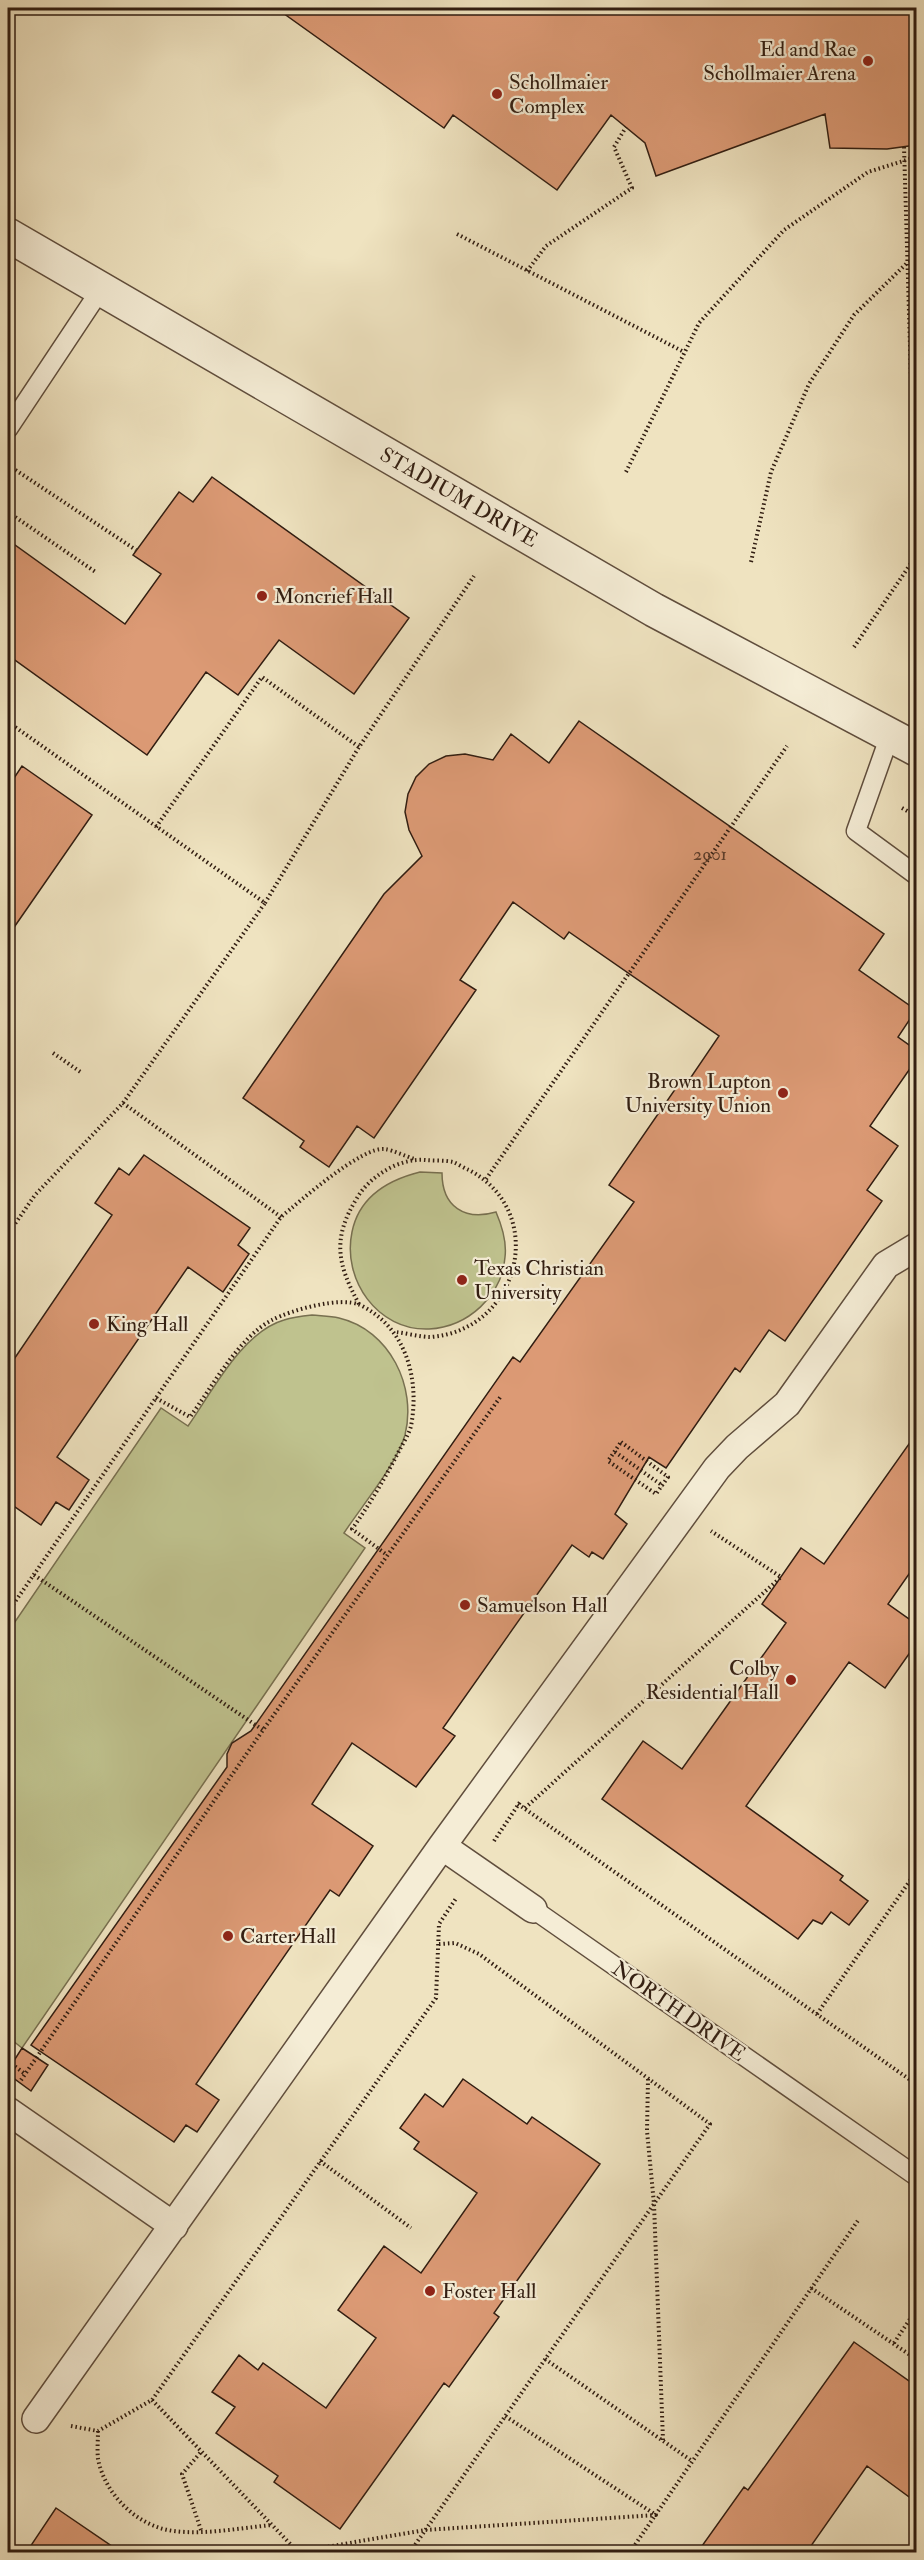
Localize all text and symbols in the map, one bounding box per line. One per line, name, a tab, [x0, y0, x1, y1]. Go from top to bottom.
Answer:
place label: Ed and Rae Schollmaier Arena	[703, 36, 856, 87]
marker: Ed and Rae Schollmaier Arena	[861, 54, 875, 68]
place label: Schollmaier Complex	[509, 69, 608, 120]
marker: Schollmaier Complex	[490, 87, 504, 101]
street label: STADIUM DRIVE	[375, 441, 543, 554]
place label: Moncrief Hall	[274, 583, 394, 610]
marker: Moncrief Hall	[255, 589, 269, 603]
house number: 2901	[693, 843, 727, 866]
place label: Brown Lupton University Union	[625, 1068, 771, 1119]
marker: Brown Lupton University Union	[776, 1086, 790, 1100]
place label: Texas Christian University	[474, 1255, 604, 1306]
marker: Texas Christian University	[455, 1273, 469, 1287]
place label: King Hall	[106, 1311, 189, 1338]
marker: King Hall	[87, 1317, 101, 1331]
place label: Samuelson Hall	[477, 1592, 608, 1619]
marker: Samuelson Hall	[458, 1598, 472, 1612]
place label: Colby Residential Hall	[645, 1655, 780, 1706]
marker: Colby Residential Hall	[784, 1673, 798, 1687]
place label: Carter Hall	[240, 1923, 337, 1950]
marker: Carter Hall	[221, 1929, 235, 1943]
street label: NORTH DRIVE	[606, 1955, 751, 2068]
place label: Foster Hall	[442, 2278, 537, 2305]
marker: Foster Hall	[423, 2284, 437, 2298]

